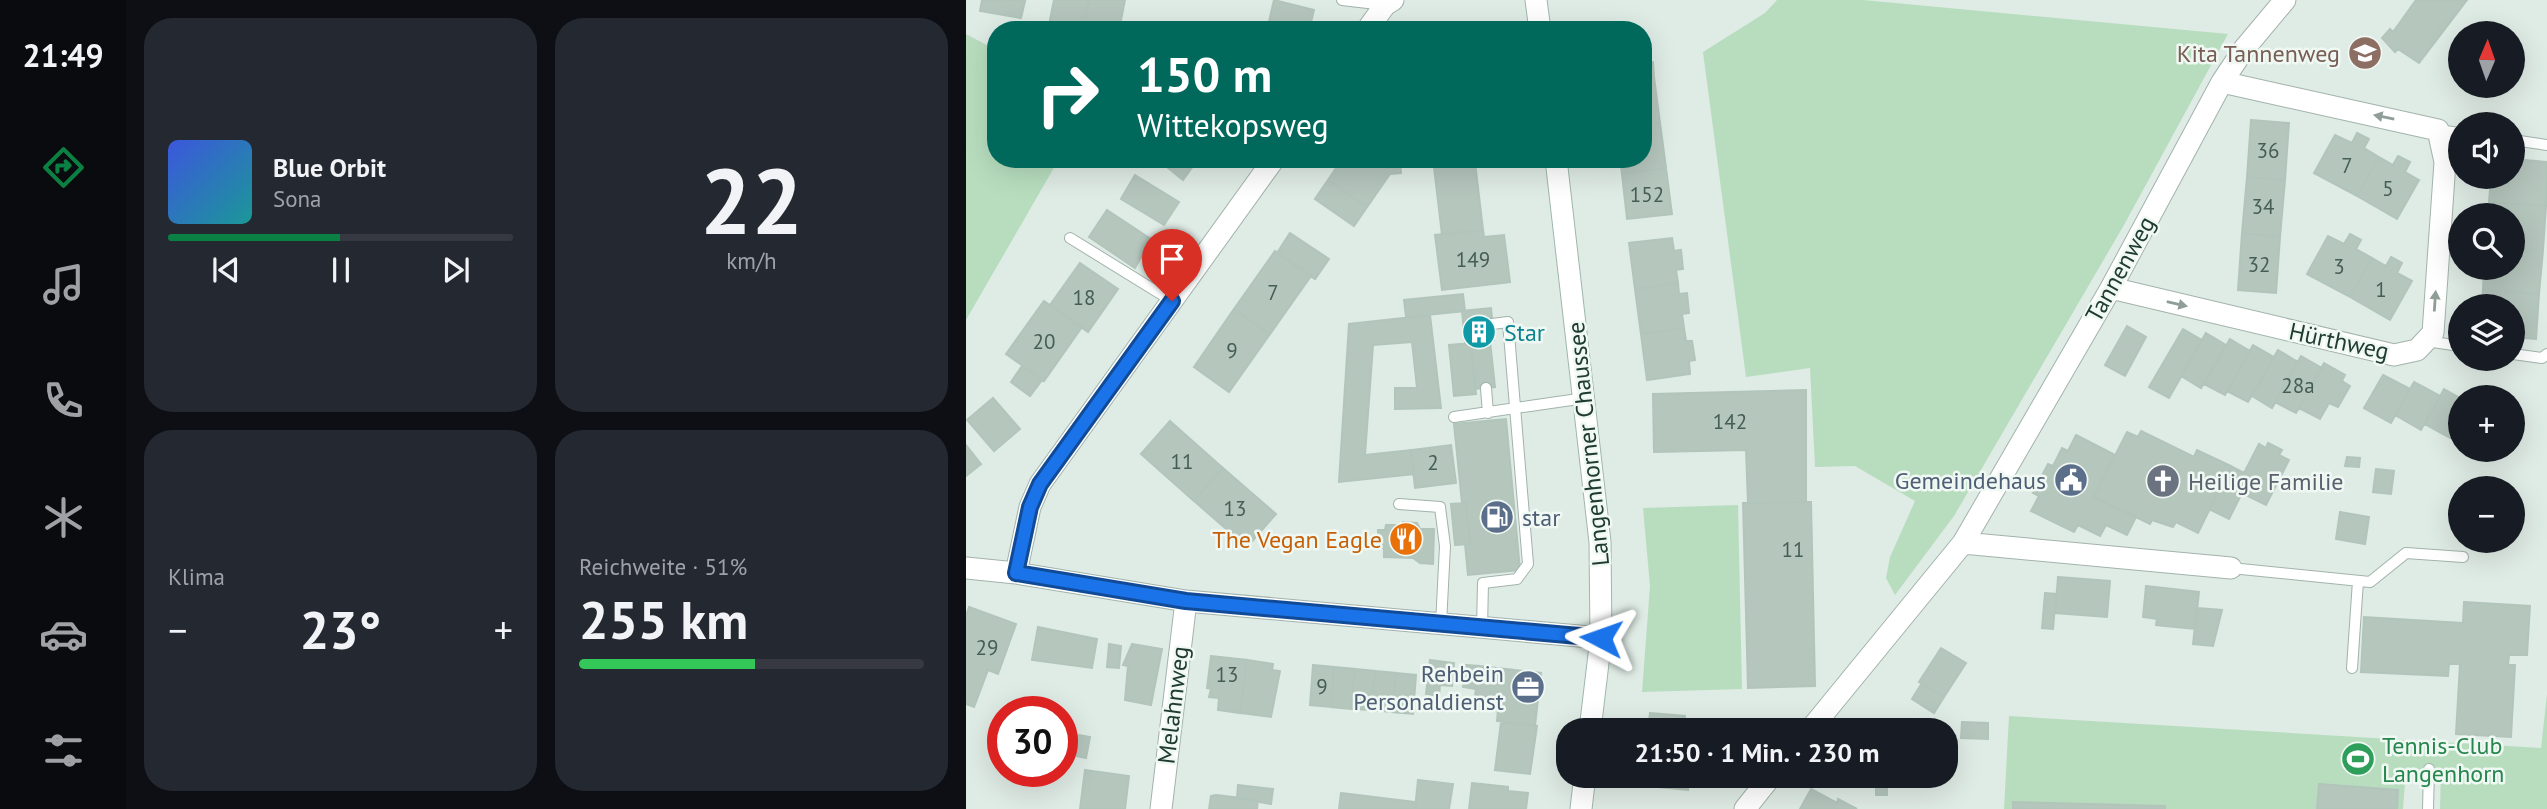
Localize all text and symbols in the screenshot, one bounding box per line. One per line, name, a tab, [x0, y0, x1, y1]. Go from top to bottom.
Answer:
north arrow	[2448, 21, 2525, 98]
map controls	[2448, 21, 2525, 553]
text: 21:49	[22, 34, 104, 76]
school or university icon: Kita Tannenweg	[2346, 34, 2384, 72]
place label: Kita Tannenweg	[2177, 38, 2340, 69]
text: 150 m	[1137, 42, 1272, 106]
icon: right	[1022, 49, 1113, 140]
text: Wittekopsweg	[1137, 104, 1329, 146]
one-way arrow	[2373, 111, 2395, 122]
button: sound	[2448, 112, 2525, 189]
house number: 36	[2257, 137, 2279, 164]
text: 22	[700, 141, 803, 259]
icon: directions	[39, 143, 88, 192]
text: Blue Orbit	[273, 151, 386, 184]
house number: 7	[2341, 152, 2353, 179]
house number: 5	[2382, 175, 2394, 202]
house number: 152	[1630, 181, 1664, 208]
text: Sona	[273, 184, 322, 213]
house number: 34	[2252, 193, 2274, 220]
button: search	[2448, 203, 2525, 280]
street label: Tannenweg	[2078, 211, 2162, 327]
pin	[1142, 229, 1202, 301]
icon: arrive	[1153, 240, 1191, 278]
text: km/h	[726, 246, 777, 275]
house number: 149	[1456, 246, 1490, 273]
icon: previous	[207, 251, 245, 289]
icon: pause	[322, 251, 360, 289]
icon: next	[437, 251, 475, 289]
house number: 32	[2248, 251, 2270, 278]
house number: 3	[2333, 253, 2345, 280]
icon: music	[39, 260, 88, 309]
house number: 1	[2375, 276, 2387, 303]
house number: 7	[1267, 279, 1279, 306]
house number: 18	[1073, 284, 1095, 311]
one-way arrow	[2430, 290, 2441, 312]
button: layers	[2448, 294, 2525, 371]
one-way arrow	[2166, 298, 2188, 309]
building icon: Star	[1460, 313, 1498, 351]
street label: Hürthweg	[2286, 315, 2392, 367]
place label: Star	[1504, 317, 1545, 348]
street label: Langenhorner Chaussee	[1560, 320, 1616, 568]
house number: 20	[1033, 328, 1055, 355]
house number: 9	[1226, 337, 1238, 364]
house number: 28a	[2281, 372, 2315, 399]
icon: phone	[39, 376, 88, 425]
button: +	[2448, 385, 2525, 462]
house number: 142	[1713, 408, 1747, 435]
house number: 11	[1171, 448, 1193, 475]
house number: 2	[1427, 449, 1439, 476]
public building icon: Gemeindehaus	[2052, 461, 2090, 499]
church icon: Heilige Familie	[2144, 462, 2182, 500]
place label: Gemeindehaus	[1895, 465, 2046, 496]
place label: Heilige Familie	[2188, 466, 2344, 497]
button: −	[2448, 476, 2525, 553]
icon: climate	[39, 493, 88, 542]
house number: 13	[1224, 495, 1246, 522]
fuel station icon: star	[1478, 498, 1516, 536]
place label: star	[1522, 502, 1560, 533]
restaurant icon: The Vegan Eagle	[1387, 520, 1425, 558]
place label: The Vegan Eagle	[1212, 524, 1382, 555]
house number: 11	[1782, 536, 1804, 563]
text: Reichweite · 51%	[579, 552, 747, 581]
text: Klima	[168, 562, 225, 591]
text: 255 km	[579, 586, 748, 653]
text: 23°	[300, 596, 381, 663]
position arrow	[1564, 601, 1638, 675]
text: −	[168, 605, 187, 654]
text: +	[494, 605, 513, 654]
icon: car	[39, 610, 88, 659]
house number: 29	[976, 634, 998, 661]
street label: Melahnweg	[1150, 644, 1196, 766]
place label: Rehbein Personaldienst	[1353, 658, 1504, 717]
house number: 13	[1216, 661, 1238, 688]
office icon: Rehbein Personaldienst	[1509, 668, 1547, 706]
house number: 9	[1316, 673, 1328, 700]
speed limit sign: 30	[987, 696, 1078, 787]
icon: filters	[39, 726, 88, 775]
place label: Tennis-Club Langenhorn	[2382, 730, 2504, 789]
text: 21:50 · 1 Min. · 230 m	[1634, 736, 1880, 769]
sports icon: Tennis-Club Langenhorn	[2339, 740, 2377, 778]

